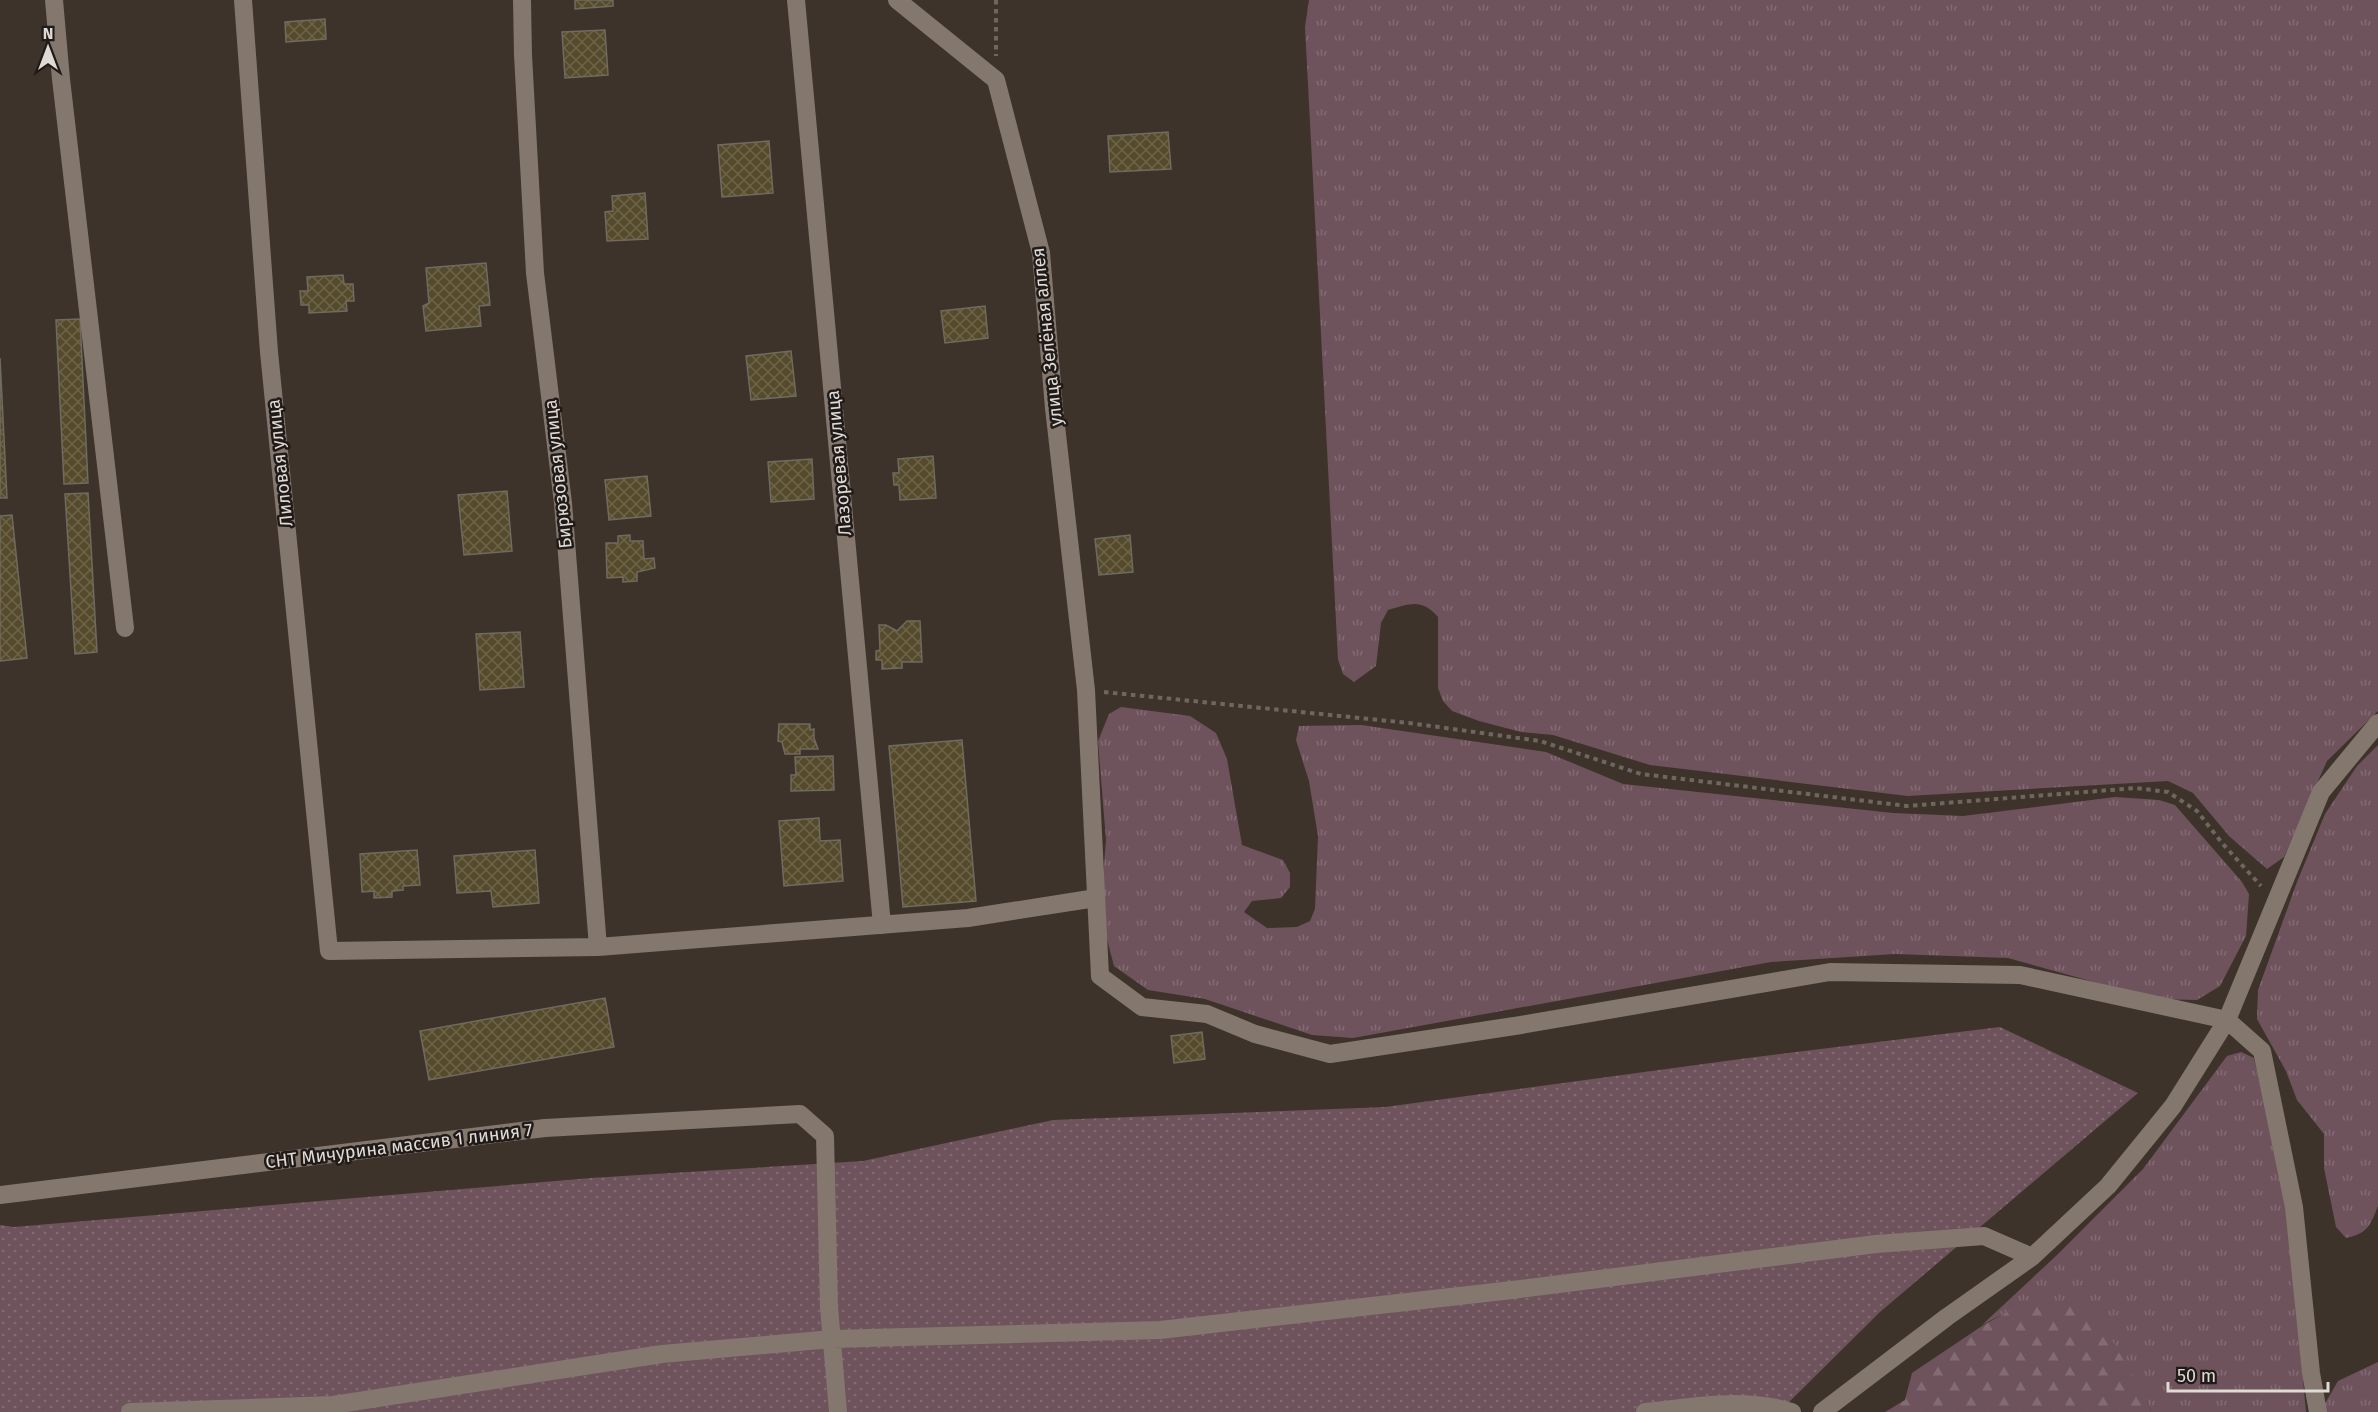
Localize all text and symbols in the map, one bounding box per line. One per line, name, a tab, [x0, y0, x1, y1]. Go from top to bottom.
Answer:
north arrow	[18, 18, 78, 78]
text: N	[43, 24, 53, 43]
street label: улица Зелёная аллея	[1027, 247, 1067, 427]
street label: Лазоревая улица	[822, 389, 856, 537]
street label: Лиловая улица	[262, 398, 298, 528]
street label: Бирюзовая улица	[539, 398, 577, 550]
street label: СНТ Мичурина массив 1 линия 7	[264, 1119, 534, 1173]
scale bar	[2168, 1355, 2328, 1393]
text: 50 m	[2177, 1365, 2216, 1387]

